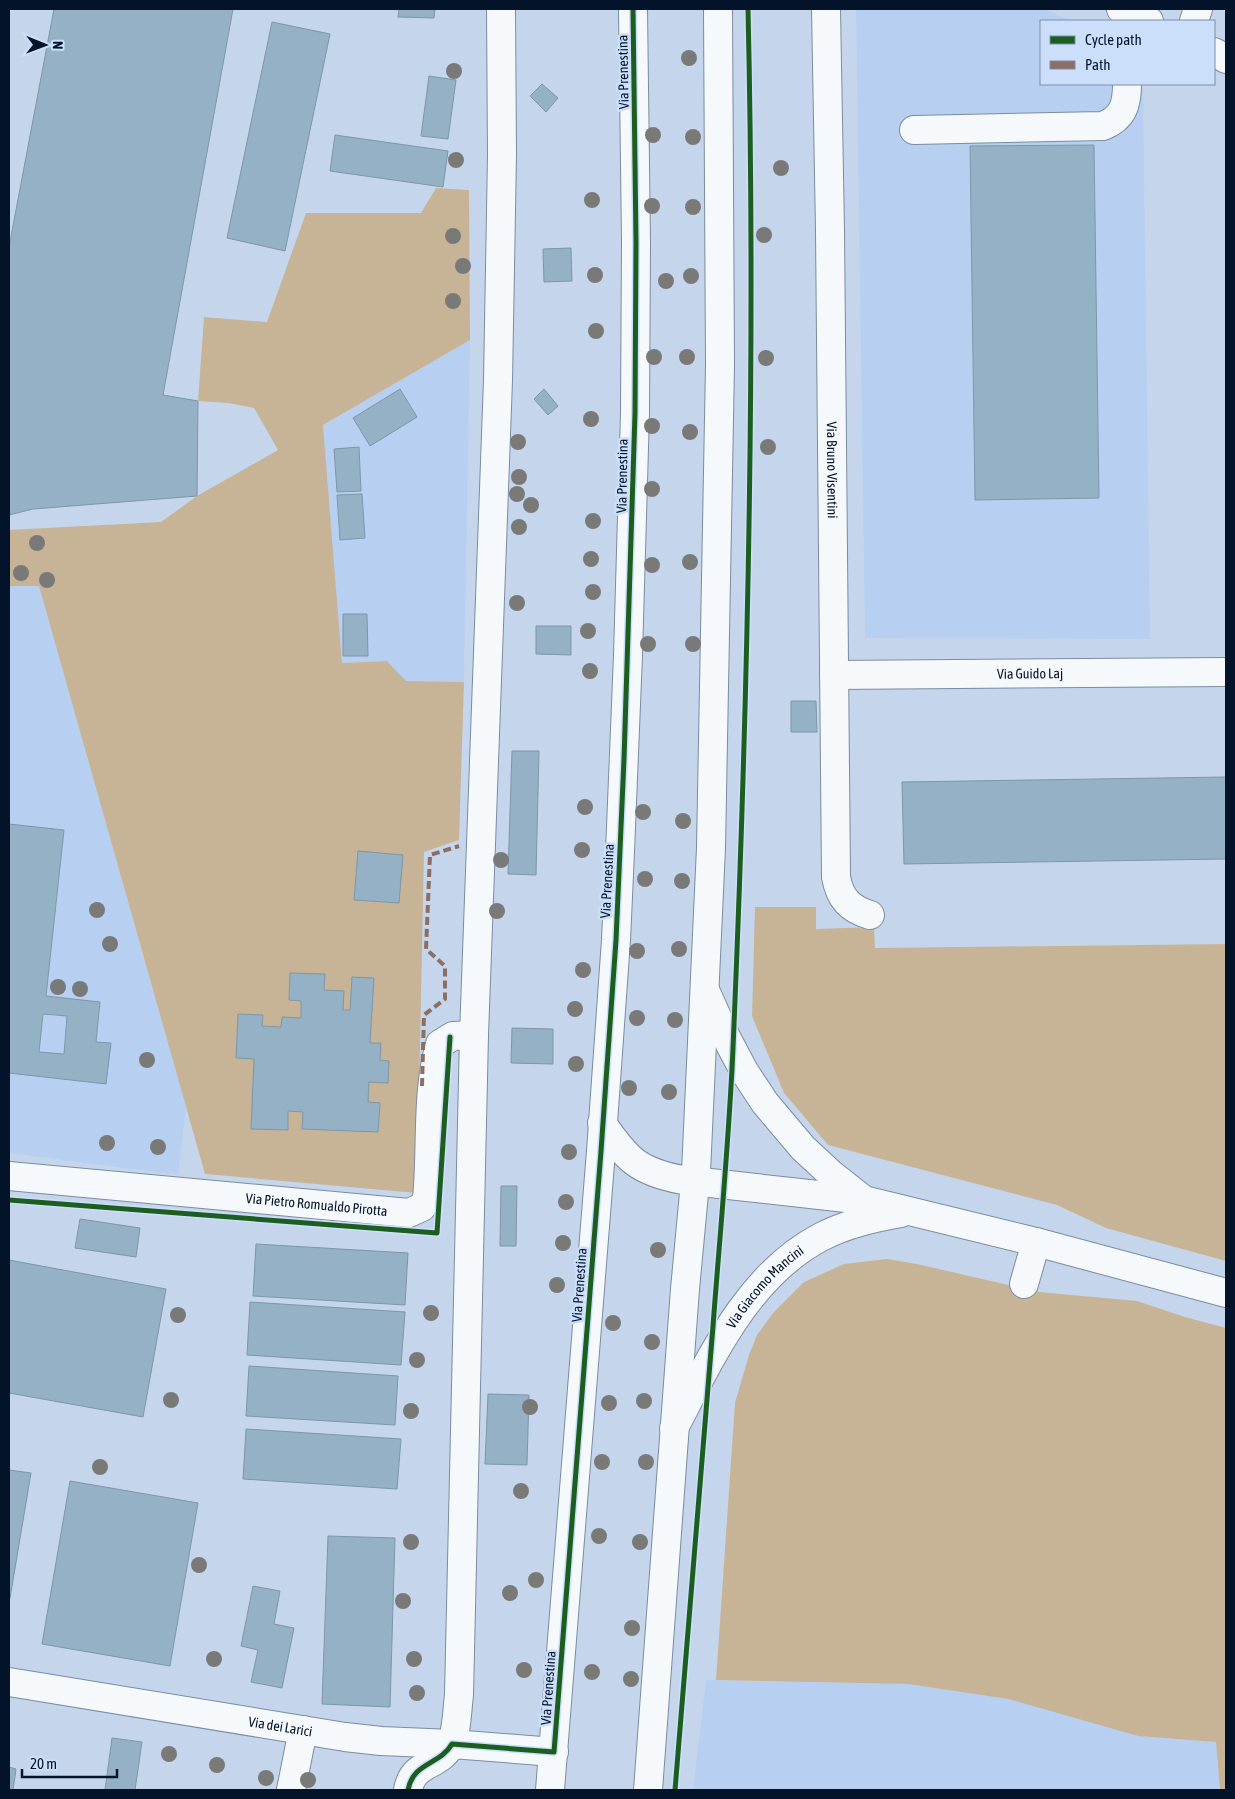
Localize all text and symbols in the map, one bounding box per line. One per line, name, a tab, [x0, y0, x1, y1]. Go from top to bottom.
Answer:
north arrow	[20, 20, 70, 70]
legend	[1040, 20, 1215, 85]
text: Cycle path	[1085, 31, 1142, 48]
street label: Via Prenestina	[614, 35, 632, 109]
text: N	[50, 41, 66, 49]
text: Path	[1085, 56, 1111, 73]
street label: Via Bruno Visentini	[824, 421, 841, 518]
street label: Via Prenestina	[613, 439, 631, 513]
street label: Via Guido Laj	[997, 665, 1063, 682]
street label: Via Prenestina	[597, 843, 617, 919]
street label: Via Pietro Romualdo Pirotta	[245, 1190, 388, 1219]
street label: Via Giacomo Mancini	[723, 1242, 806, 1331]
street label: Via Prenestina	[568, 1247, 590, 1323]
street label: Via Prenestina	[537, 1650, 559, 1726]
street label: Via dei Larici	[247, 1713, 313, 1740]
scale bar	[22, 1746, 118, 1778]
text: 20 m	[30, 1755, 57, 1772]

